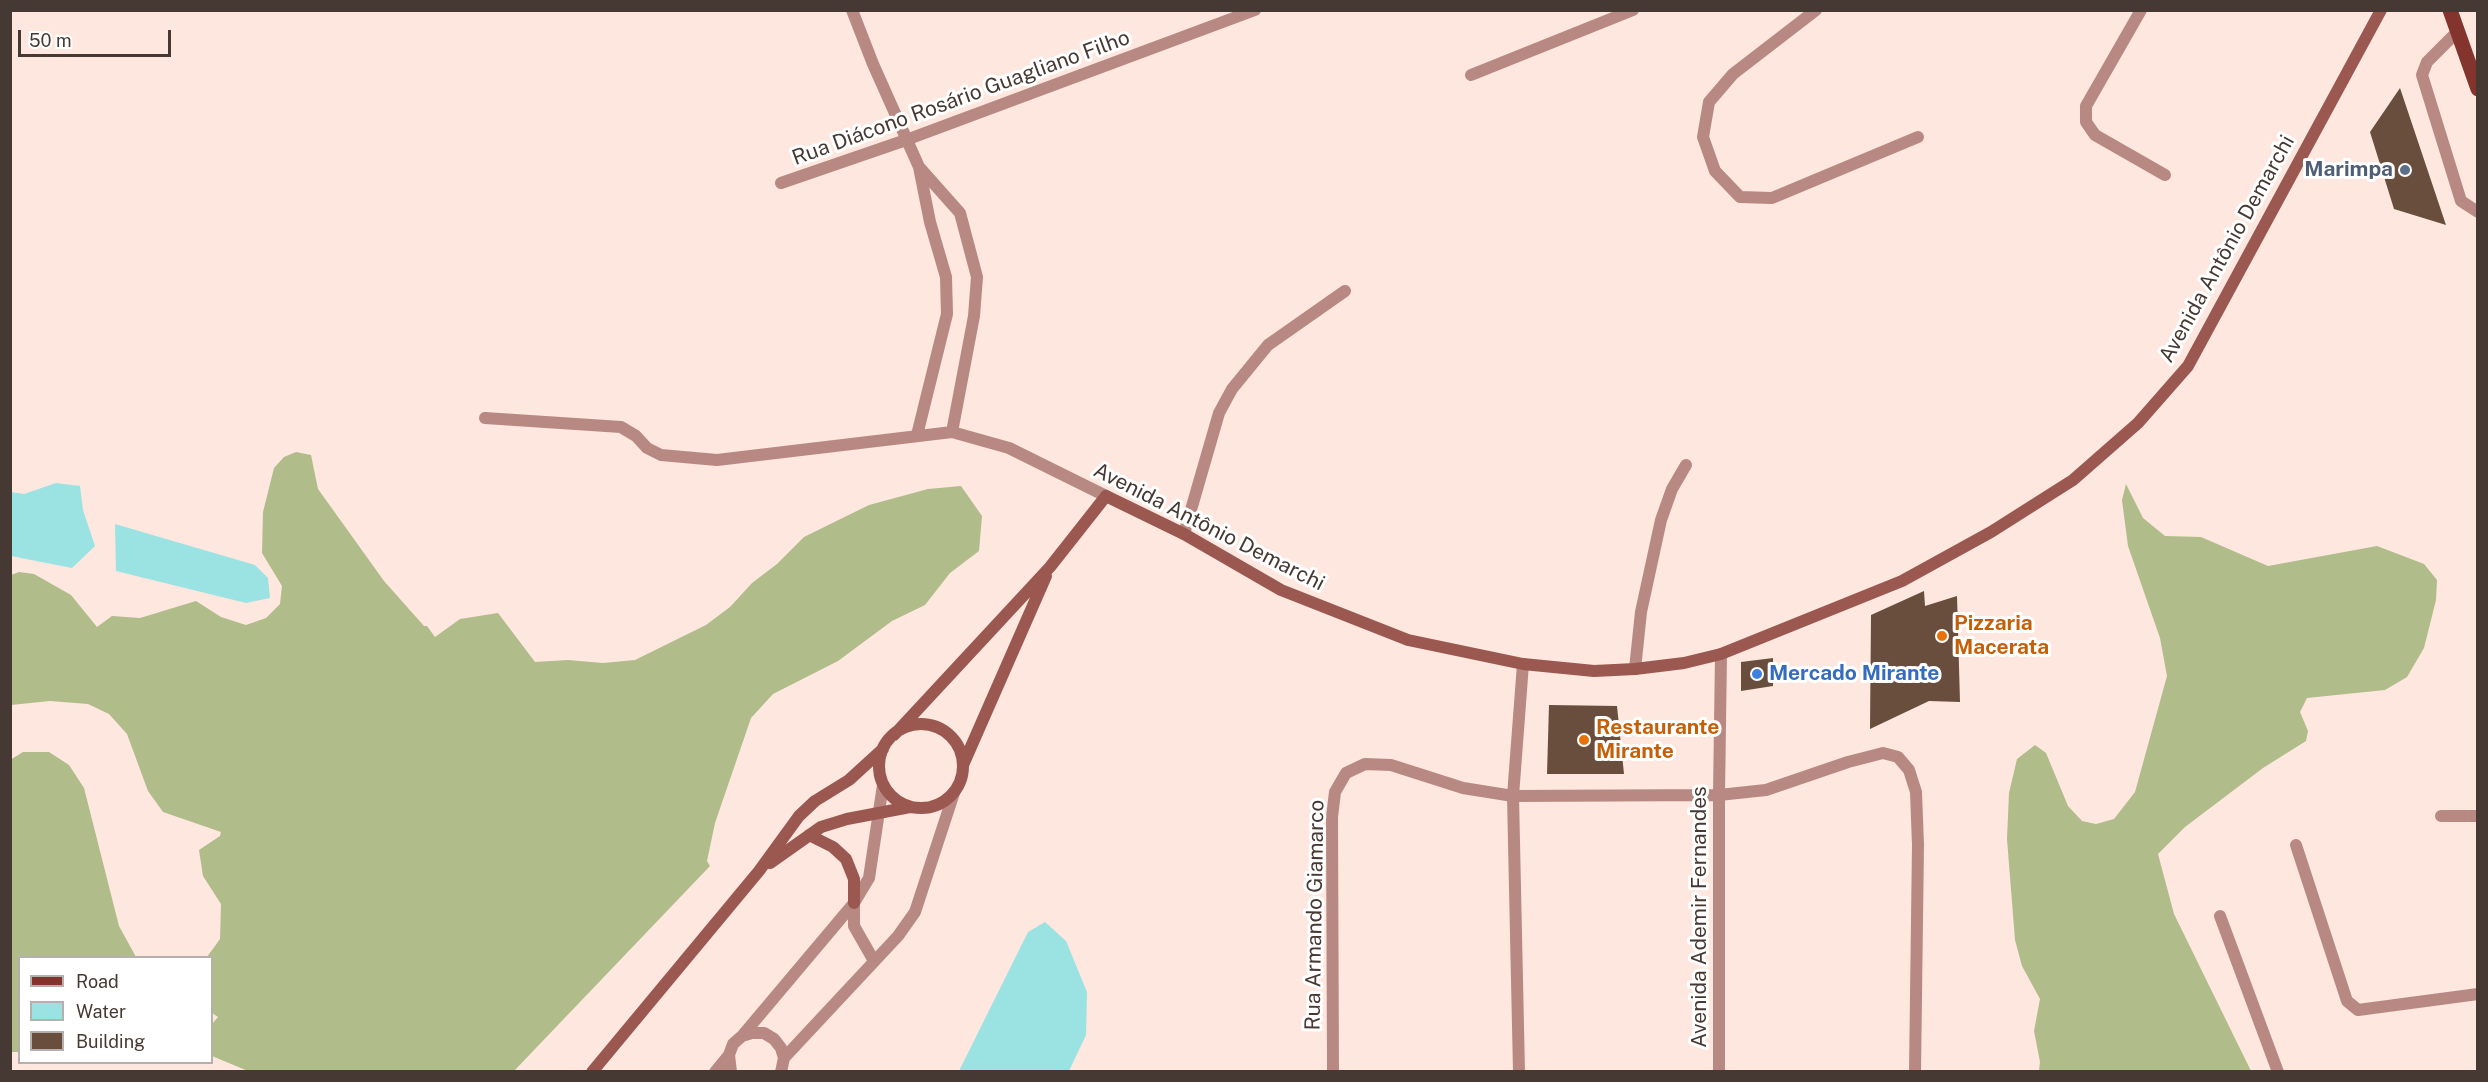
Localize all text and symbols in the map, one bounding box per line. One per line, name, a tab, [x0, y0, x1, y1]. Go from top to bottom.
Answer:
scale bar	[21, 18, 174, 56]
street label: Rua Diácono Rosário Guagliano Filho	[789, 25, 1133, 171]
text: 50 m	[29, 30, 72, 51]
street label: Avenida Antônio Demarchi	[2154, 131, 2300, 367]
place label: Marimpa	[2304, 157, 2393, 183]
marker: Marimpa	[2398, 163, 2412, 177]
street label: Avenida Antônio Demarchi	[1089, 458, 1329, 596]
place label: Pizzaria Macerata	[1954, 611, 2049, 661]
marker: Pizzaria Macerata	[1935, 629, 1949, 643]
place label: Mercado Mirante	[1769, 661, 1939, 687]
marker: Mercado Mirante	[1750, 667, 1764, 681]
place label: Restaurante Mirante	[1596, 715, 1719, 765]
marker: Restaurante Mirante	[1577, 733, 1591, 747]
street label: Avenida Ademir Fernandes	[1687, 786, 1713, 1048]
street label: Rua Armando Giamarco	[1300, 799, 1330, 1031]
legend	[18, 956, 213, 1064]
text: Road	[76, 971, 119, 992]
text: Water	[76, 1001, 126, 1022]
text: Building	[76, 1031, 145, 1052]

